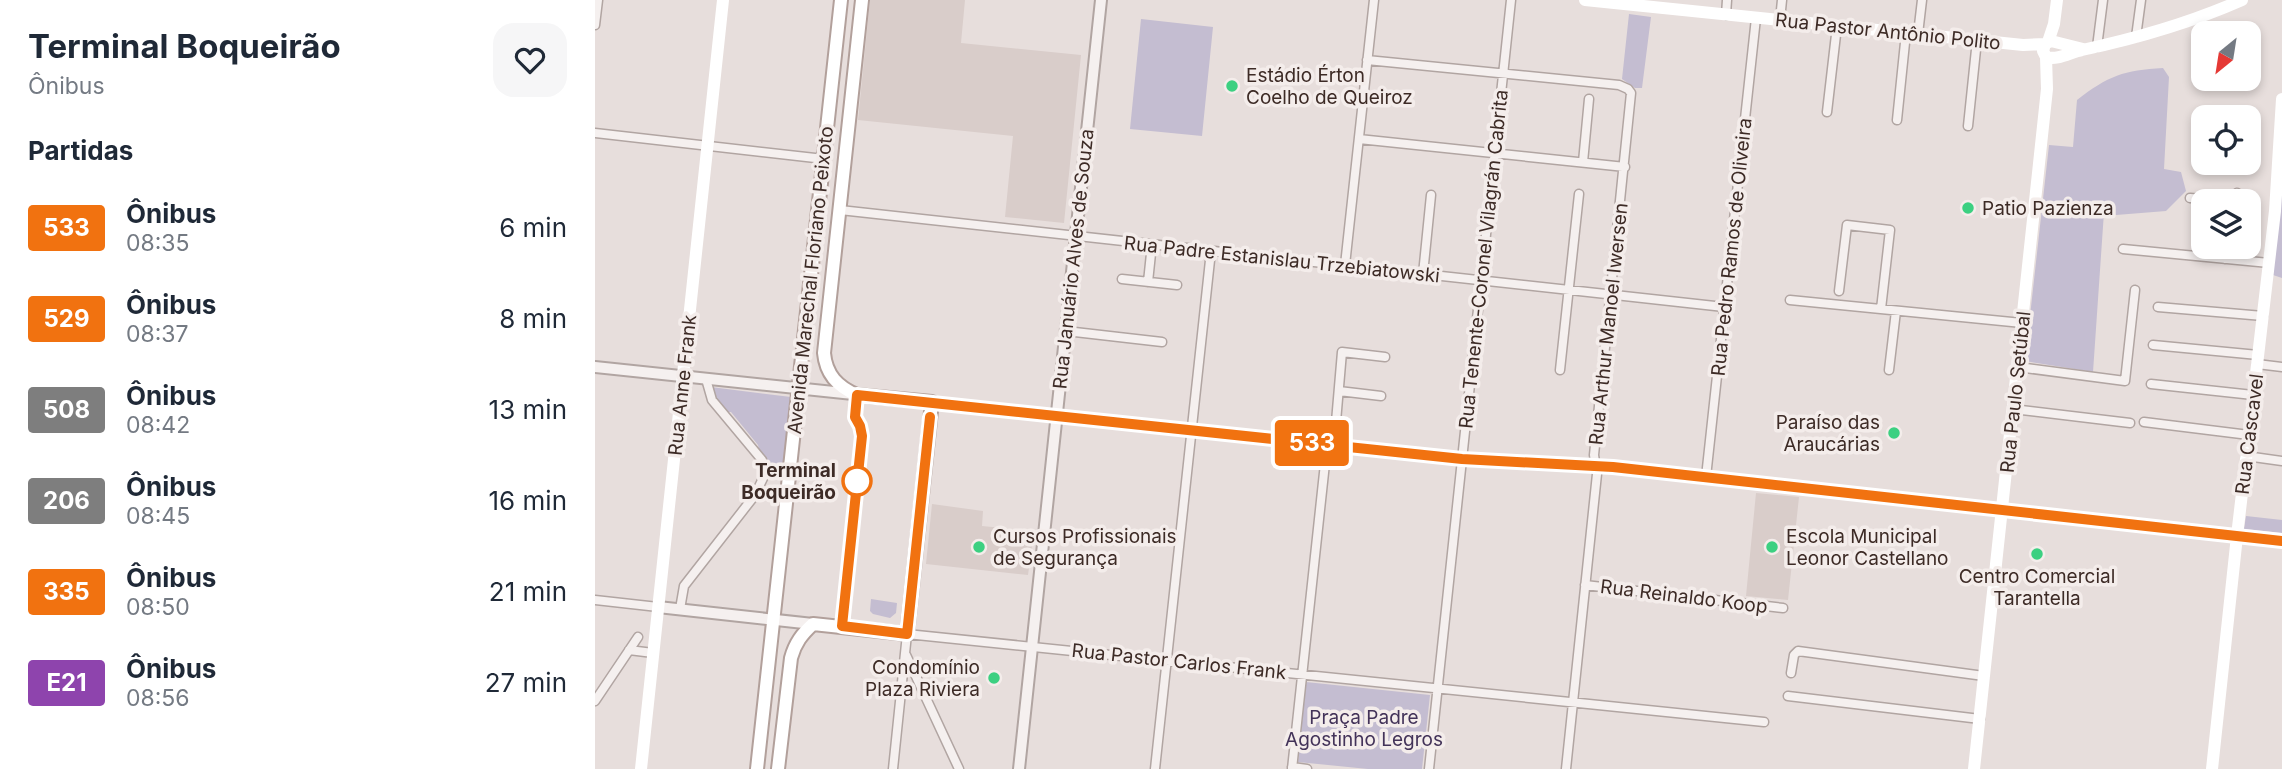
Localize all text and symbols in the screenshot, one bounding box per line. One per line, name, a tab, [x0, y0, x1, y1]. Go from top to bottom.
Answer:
street label: Rua Pastor Antônio Polito	[1774, 8, 2002, 55]
north arrow	[2191, 21, 2261, 91]
map controls	[2191, 21, 2261, 259]
button: heart	[493, 23, 567, 97]
text: Terminal Boqueirão	[28, 26, 341, 66]
place label: Estádio Érton Coelho de Queiroz	[1246, 63, 1413, 109]
text: Ônibus	[28, 72, 105, 100]
marker: Estádio Érton Coelho de Queiroz	[1224, 78, 1240, 94]
street label: Rua Tenente-Coronel Vilagrán Cabrita	[1454, 88, 1513, 430]
button: locate	[2191, 105, 2261, 175]
street label: Rua Pedro Ramos de Oliveira	[1706, 117, 1757, 377]
street label: Avenida Marechal Floriano Peixoto	[783, 125, 838, 435]
street label: Rua Januário Alves de Souza	[1048, 128, 1099, 390]
text: Partidas	[28, 135, 133, 166]
button: layers	[2191, 189, 2261, 259]
place label: Patio Pazienza	[1982, 197, 2114, 220]
text: Ônibus	[126, 198, 216, 229]
marker: Patio Pazienza	[1960, 200, 1976, 216]
street label: Rua Arthur Manoel Iwersen	[1584, 202, 1633, 446]
text: 6 min	[499, 212, 567, 243]
text: 533	[43, 213, 90, 242]
text: 08:35	[126, 229, 190, 257]
street label: Rua Padre Estanislau Trzebiatowski	[1123, 231, 1441, 288]
text: Ônibus	[126, 289, 216, 320]
text: 8 min	[499, 303, 567, 334]
text: 529	[43, 304, 90, 333]
street label: Rua Paulo Setúbal	[1996, 310, 2035, 474]
street label: Rua Anne Frank	[664, 313, 701, 457]
text: 08:37	[126, 320, 189, 348]
street label: Rua Cascavel	[2231, 372, 2268, 496]
text: Ônibus	[126, 380, 216, 411]
text: 13 min	[489, 394, 567, 425]
text: 508	[43, 395, 90, 424]
text: 08:42	[126, 411, 190, 439]
place label: Paraíso das Araucárias	[1776, 411, 1880, 456]
line badge: 533	[1272, 420, 1352, 466]
marker: Paraíso das Araucárias	[1886, 425, 1902, 441]
text: 533	[1289, 428, 1335, 457]
place label: Terminal Boqueirão	[741, 459, 836, 504]
marker: Terminal Boqueirão	[842, 466, 872, 496]
text: Ônibus	[126, 471, 216, 502]
text: 16 min	[489, 485, 567, 516]
text: 206	[43, 486, 90, 515]
text: 08:45	[126, 502, 190, 530]
place label: Cursos Profissionais de Segurança	[993, 525, 1177, 570]
place label: Escola Municipal Leonor Castellano	[1786, 525, 1949, 570]
marker: Cursos Profissionais de Segurança	[971, 539, 987, 555]
marker: Escola Municipal Leonor Castellano	[1764, 539, 1780, 555]
marker: Centro Comercial Tarantella	[2029, 546, 2045, 562]
text: Ônibus	[126, 562, 216, 593]
place label: Centro Comercial Tarantella	[1959, 565, 2115, 610]
street label: Rua Reinaldo Koop	[1599, 575, 1769, 618]
text: 21 min	[489, 576, 567, 607]
text: 335	[43, 577, 90, 606]
text: 08:50	[126, 593, 190, 621]
street label: Rua Pastor Carlos Frank	[1070, 639, 1288, 684]
text: Ônibus	[126, 653, 216, 684]
place label: Condomínio Plaza Riviera	[865, 656, 980, 701]
text: 27 min	[485, 667, 567, 698]
text: E21	[46, 668, 87, 697]
marker: Condomínio Plaza Riviera	[986, 670, 1002, 686]
text: 08:56	[126, 684, 190, 712]
park label: Praça Padre Agostinho Legros	[1285, 706, 1443, 751]

